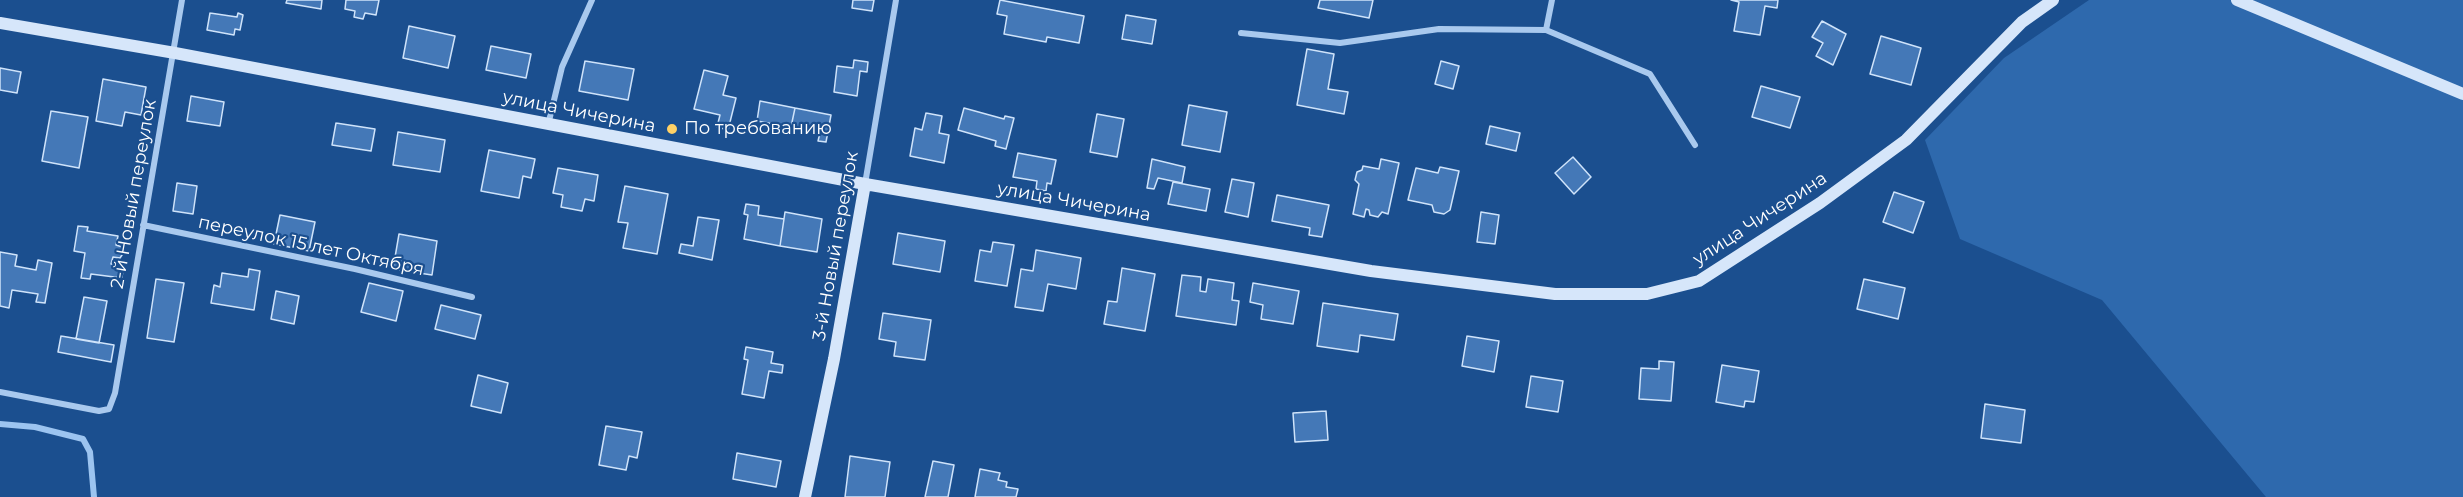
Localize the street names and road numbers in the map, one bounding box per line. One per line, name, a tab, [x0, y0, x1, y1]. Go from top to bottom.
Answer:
street label: улица Чичерина	[501, 87, 657, 137]
street label: 2-й Новый переулок	[107, 98, 161, 290]
street label: 3-й Новый переулок	[809, 150, 863, 342]
street label: улица Чичерина	[1689, 168, 1831, 270]
street label: улица Чичерина	[996, 178, 1152, 226]
street label: переулок 15 лет Октября	[196, 211, 426, 281]

